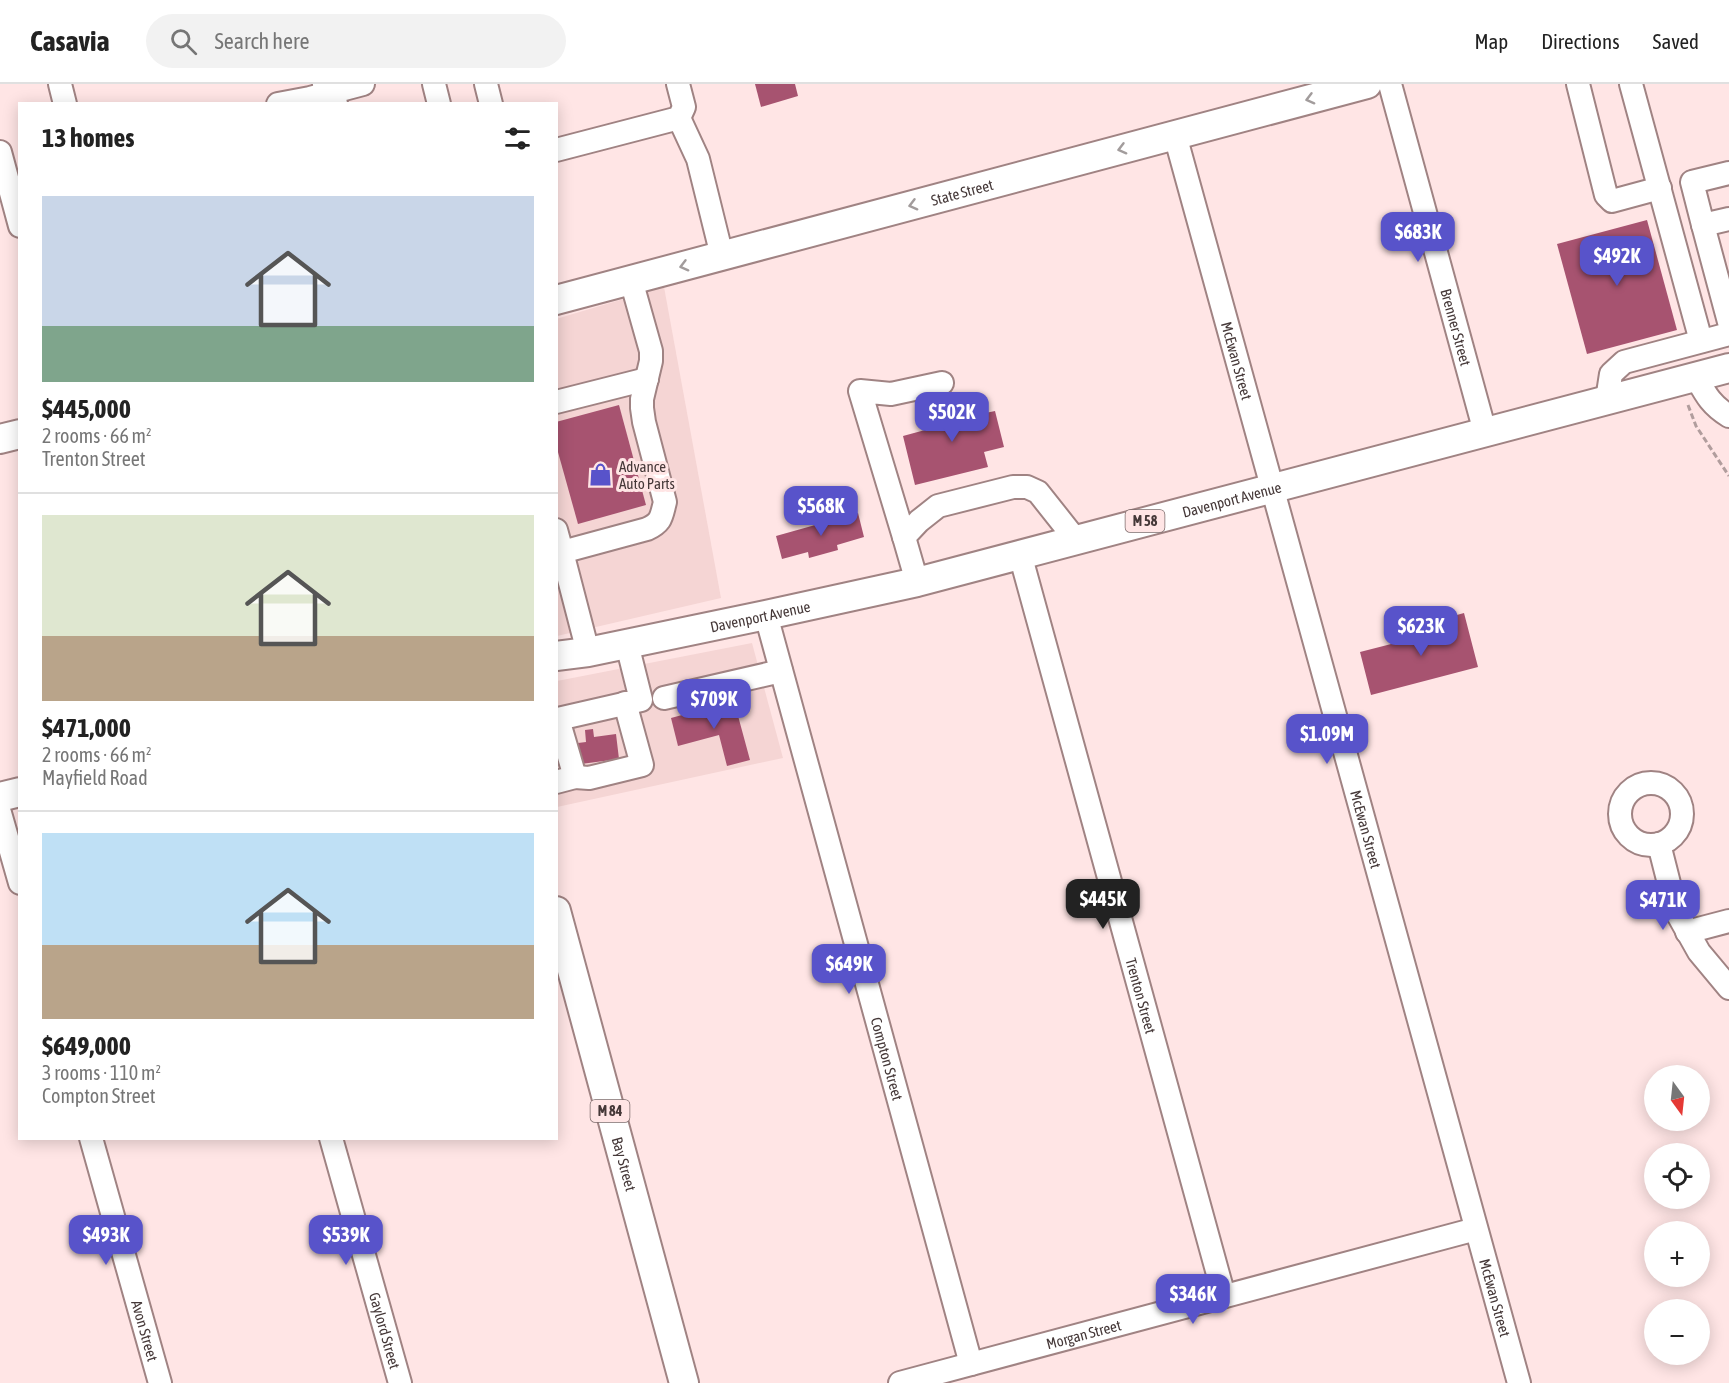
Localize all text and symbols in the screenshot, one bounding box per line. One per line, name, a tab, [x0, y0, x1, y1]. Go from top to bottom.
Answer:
search box	[146, 14, 566, 68]
text: Casavia	[30, 25, 110, 57]
icon: search	[167, 25, 200, 58]
text: Search here	[215, 28, 309, 54]
text: Map	[1474, 29, 1508, 53]
text: Directions	[1541, 29, 1620, 53]
text: Saved	[1653, 29, 1699, 53]
one-way arrow	[1305, 92, 1316, 104]
icon: filters	[501, 122, 534, 155]
text: 13 homes	[42, 123, 135, 153]
one-way arrow	[1117, 142, 1127, 155]
street label: State Street	[929, 176, 995, 208]
one-way arrow	[908, 197, 918, 210]
pin: $683K	[1376, 212, 1460, 263]
text: $683K	[1395, 220, 1441, 243]
icon: home	[234, 235, 342, 343]
pin: $492K	[1575, 236, 1659, 287]
text: $492K	[1594, 244, 1640, 267]
one-way arrow	[679, 258, 689, 271]
street label: Brenner Street	[1438, 287, 1475, 368]
street label: McEwan Street	[1218, 320, 1256, 401]
pin: $502K	[910, 392, 994, 443]
text: $445,000	[42, 394, 131, 424]
text: $502K	[929, 400, 975, 423]
text: 2 rooms · 66 m²	[42, 424, 152, 447]
text: Trenton Street	[42, 447, 146, 470]
place label: Advance Auto Parts	[619, 458, 675, 492]
shop icon: Advance Auto Parts	[588, 462, 614, 488]
street label: Davenport Avenue	[1180, 478, 1283, 520]
pin: $568K	[779, 486, 863, 537]
text: $568K	[798, 494, 844, 517]
road number: M 58	[1126, 510, 1164, 532]
icon: home	[234, 554, 342, 662]
street label: Davenport Avenue	[708, 597, 812, 635]
pin: $623K	[1379, 606, 1463, 657]
text: $623K	[1398, 614, 1444, 637]
pin: $709K	[672, 679, 756, 730]
text: $709K	[691, 687, 737, 710]
text: $471,000	[42, 713, 131, 743]
pin: $1.09M	[1278, 714, 1376, 765]
text: $1.09M	[1300, 722, 1354, 745]
text: 2 rooms · 66 m²	[42, 743, 152, 766]
text: Mayfield Road	[42, 766, 148, 789]
street label: McEwan Street	[1347, 788, 1385, 870]
icon: home	[234, 872, 342, 980]
pin: $445K	[1061, 879, 1145, 930]
pin: $471K	[1621, 880, 1705, 931]
text: $445K	[1080, 887, 1126, 910]
text: $471K	[1640, 888, 1686, 911]
pin: $649K	[807, 944, 891, 995]
text: $649K	[826, 952, 872, 975]
street label: Trenton Street	[1123, 956, 1160, 1035]
street label: Compton Street	[868, 1015, 907, 1102]
text: $649,000	[42, 1031, 131, 1061]
text: 3 rooms · 110 m²	[42, 1061, 161, 1084]
north arrow	[1644, 1065, 1710, 1131]
map controls	[1644, 1065, 1710, 1365]
text: Compton Street	[42, 1084, 156, 1107]
road number: M 84	[590, 1100, 630, 1122]
street label: Bay Street	[609, 1135, 640, 1193]
button: locate	[1644, 1143, 1710, 1209]
pin: $493K	[64, 1215, 148, 1266]
pin: $539K	[304, 1215, 388, 1266]
button: +	[1644, 1221, 1710, 1287]
text: $493K	[83, 1223, 129, 1246]
text: $539K	[323, 1223, 369, 1246]
street label: McEwan Street	[1477, 1257, 1514, 1339]
pin: $346K	[1151, 1274, 1235, 1325]
text: $346K	[1170, 1282, 1216, 1305]
street label: Gaylord Street	[366, 1290, 404, 1371]
street label: Avon Street	[129, 1298, 162, 1363]
button: −	[1644, 1299, 1710, 1365]
street label: Morgan Street	[1044, 1316, 1123, 1352]

